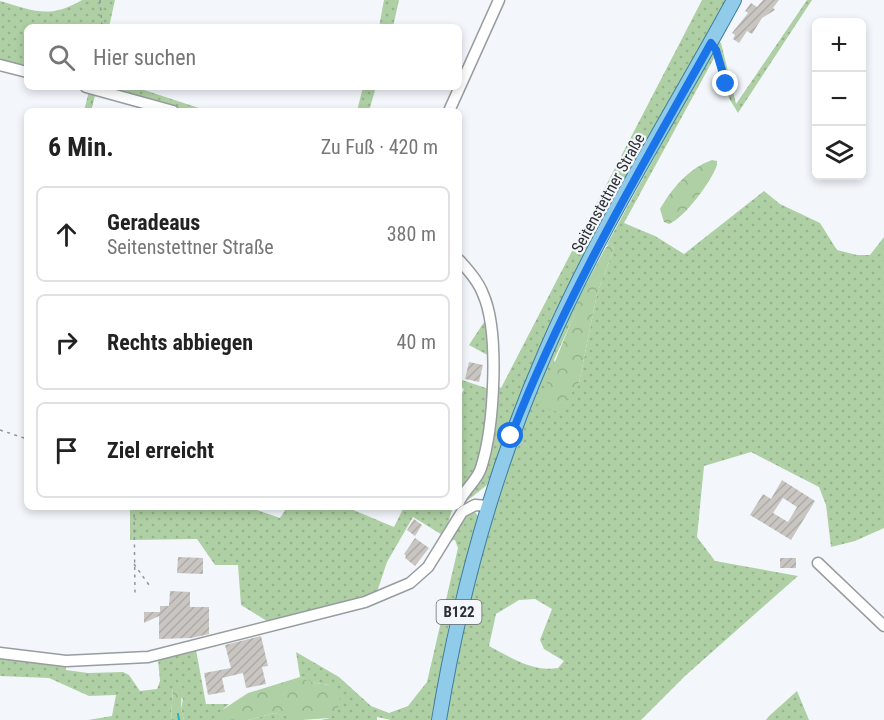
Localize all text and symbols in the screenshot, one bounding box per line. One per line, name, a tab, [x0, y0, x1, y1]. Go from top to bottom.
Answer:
map controls	[812, 18, 866, 180]
button: +	[812, 18, 866, 72]
search box	[24, 24, 462, 90]
icon: search	[45, 41, 78, 74]
text: Hier suchen	[93, 45, 196, 70]
route end	[712, 70, 738, 96]
button: −	[812, 72, 866, 126]
button: layers	[812, 126, 866, 180]
street label: Seitenstettner Straße	[567, 130, 649, 256]
text: 6 Min.	[48, 132, 114, 162]
text: Zu Fuß · 420 m	[321, 135, 438, 159]
text: Geradeaus	[107, 210, 200, 235]
icon: ahead	[50, 218, 83, 251]
text: 380 m	[387, 222, 436, 246]
text: Seitenstettner Straße	[107, 235, 274, 259]
icon: right	[50, 326, 83, 359]
text: Rechts abbiegen	[107, 330, 253, 355]
text: 40 m	[397, 330, 436, 354]
route start	[497, 422, 523, 448]
icon: arrive	[50, 434, 83, 467]
text: Ziel erreicht	[107, 438, 214, 463]
road number: B122	[436, 600, 482, 624]

